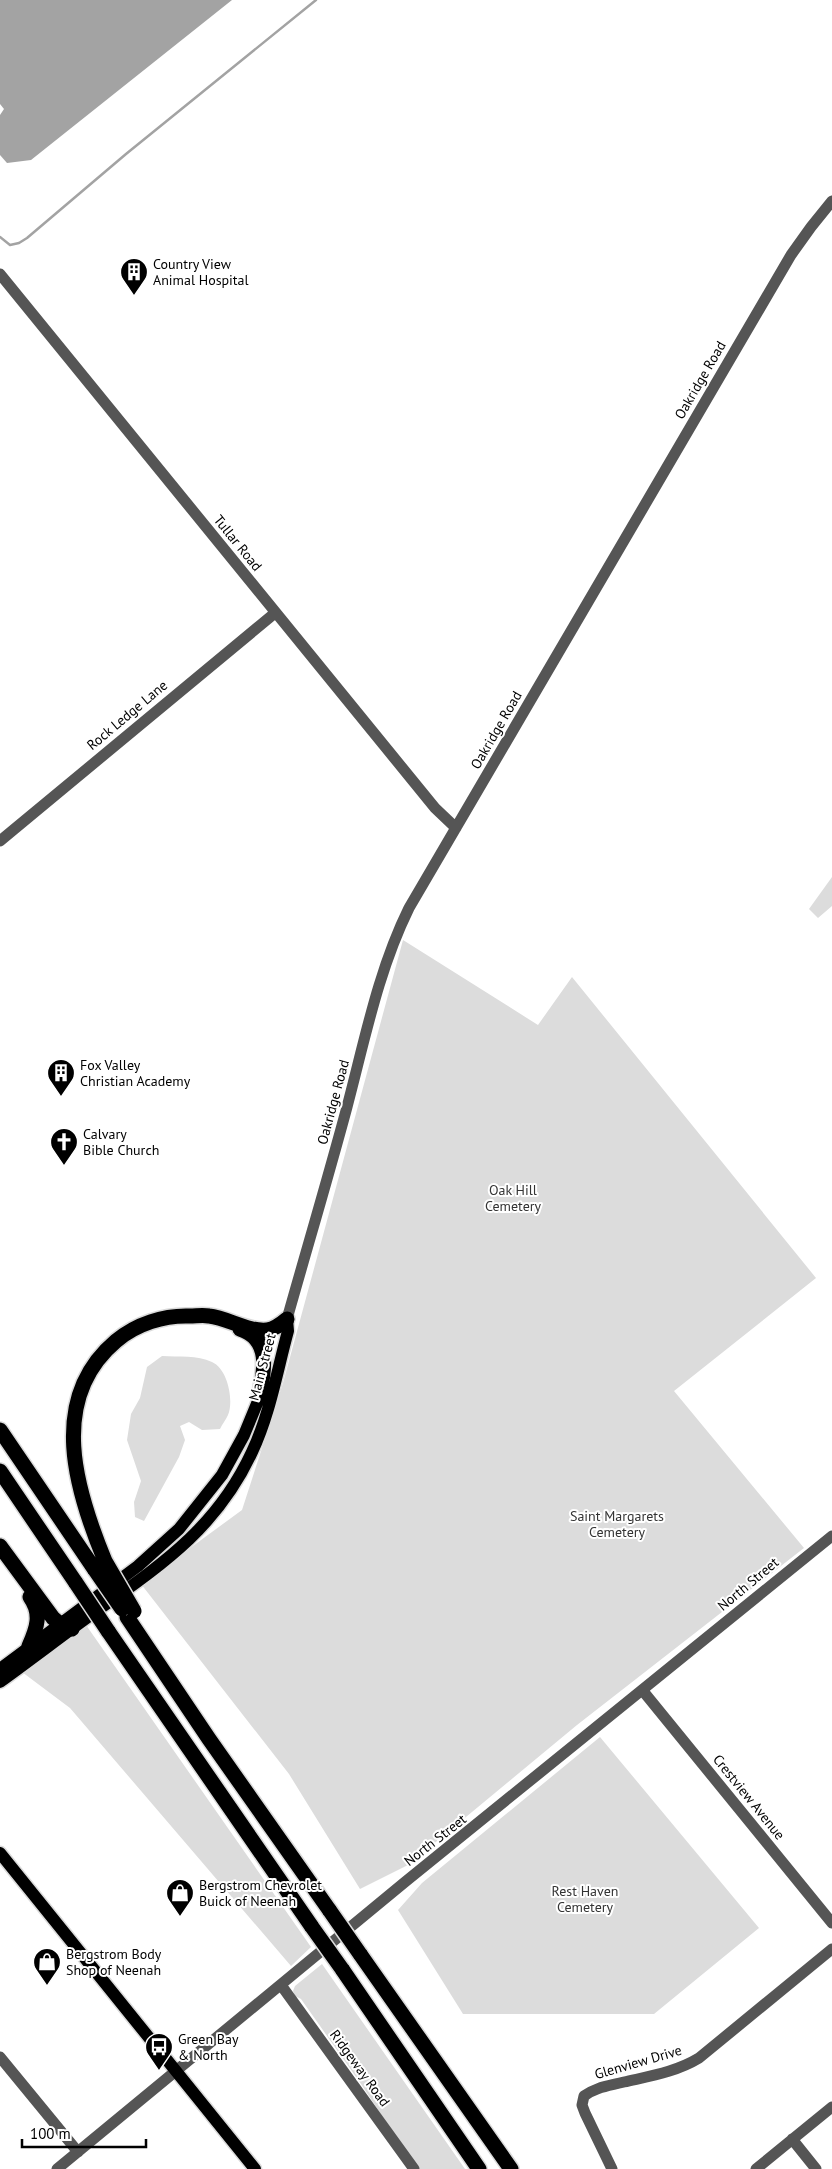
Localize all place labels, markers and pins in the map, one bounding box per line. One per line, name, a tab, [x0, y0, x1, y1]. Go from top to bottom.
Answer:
place label: Country View Animal Hospital	[153, 255, 249, 289]
building icon: Country View Animal Hospital	[119, 257, 149, 296]
place label: Fox Valley Christian Academy	[80, 1056, 191, 1090]
building icon: Fox Valley Christian Academy	[46, 1058, 76, 1097]
place label: Calvary Bible Church	[83, 1125, 159, 1159]
church icon: Calvary Bible Church	[49, 1127, 79, 1166]
place label: Bergstrom Chevrolet Buick of Neenah	[199, 1876, 322, 1910]
shop icon: Bergstrom Chevrolet Buick of Neenah	[165, 1878, 195, 1917]
place label: Bergstrom Body Shop of Neenah	[66, 1945, 162, 1979]
shop icon: Bergstrom Body Shop of Neenah	[32, 1947, 62, 1986]
place label: Green Bay & North	[178, 2030, 239, 2064]
bus stop icon: Green Bay & North	[144, 2032, 174, 2071]

